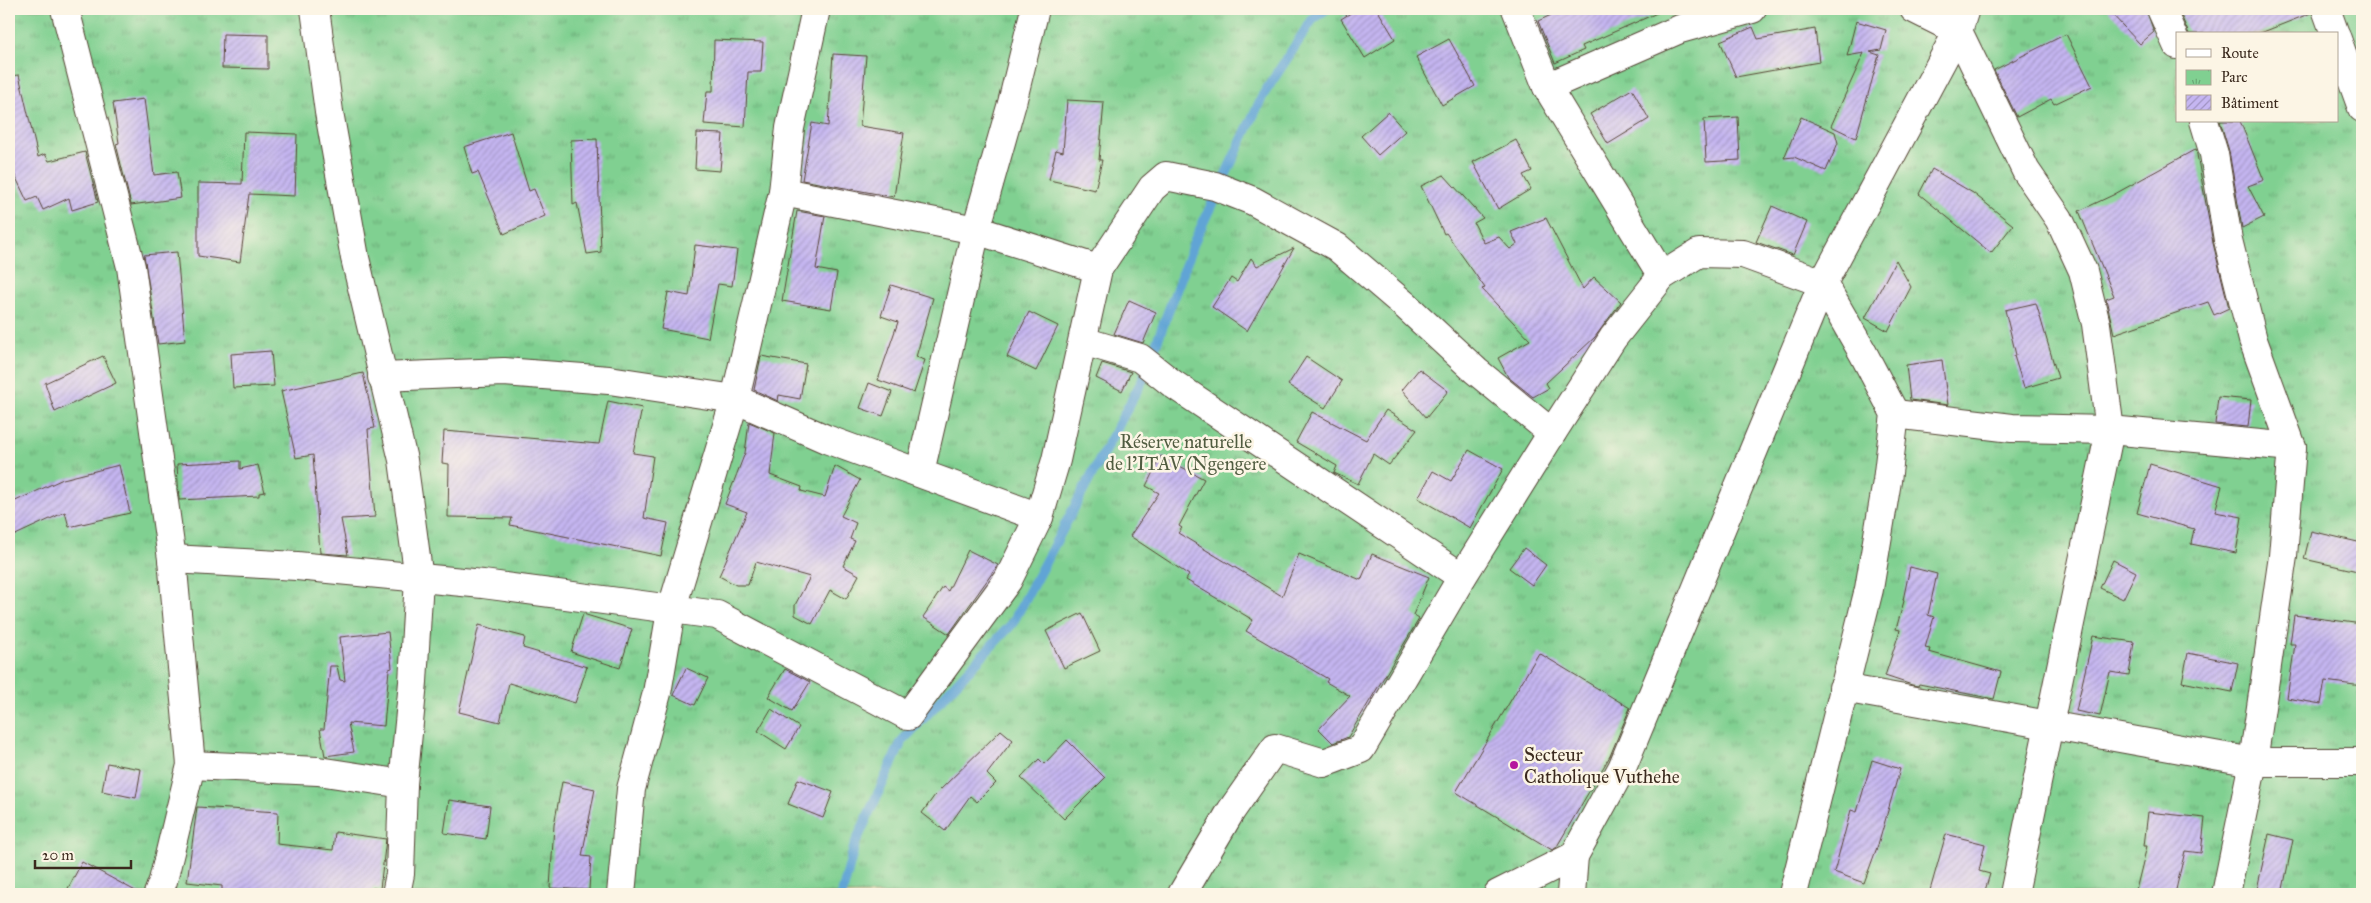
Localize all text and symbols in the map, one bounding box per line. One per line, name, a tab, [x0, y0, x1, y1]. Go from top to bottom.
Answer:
legend	[2176, 32, 2338, 122]
text: Route	[2221, 44, 2259, 62]
text: Parc	[2221, 68, 2248, 86]
text: Bâtiment	[2221, 94, 2280, 112]
park label: Réserve naturelle de l'ITAV (Ngengere	[1106, 430, 1266, 476]
place label: Secteur Catholique Vuthehe	[1524, 743, 1680, 789]
marker: Secteur Catholique Vuthehe	[1508, 759, 1520, 771]
scale bar	[35, 838, 131, 870]
text: 20 m	[42, 846, 74, 864]

